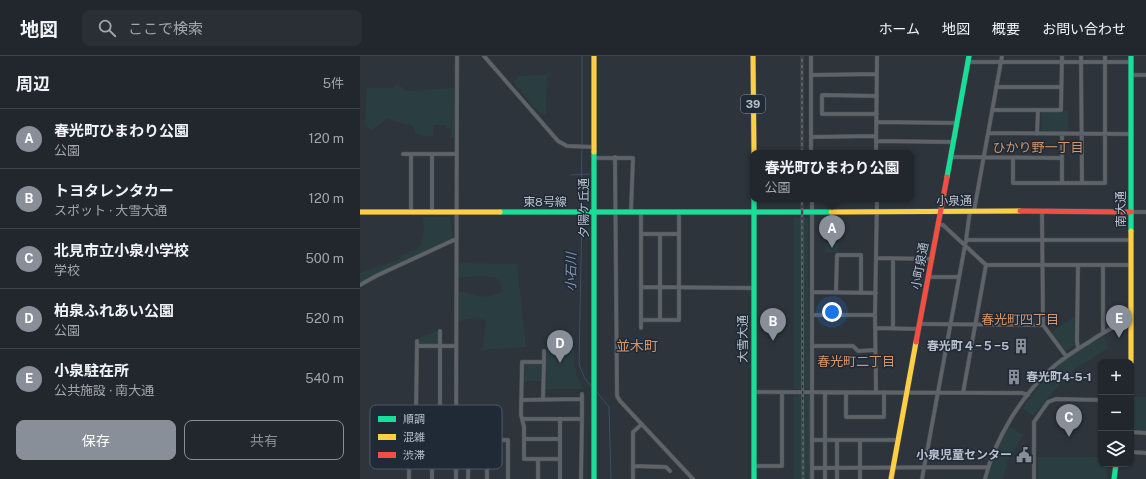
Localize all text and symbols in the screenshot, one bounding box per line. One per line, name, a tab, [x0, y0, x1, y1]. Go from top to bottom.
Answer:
search box	[82, 10, 362, 46]
icon: search	[96, 17, 118, 39]
text: 地図	[20, 18, 58, 40]
text: ここで検索	[128, 20, 203, 37]
text: ホーム	[878, 21, 920, 37]
text: 地図	[942, 21, 970, 37]
text: 概要	[992, 21, 1020, 37]
text: お問い合わせ	[1042, 21, 1126, 37]
text: 周辺	[16, 74, 50, 94]
text: 5件	[323, 76, 344, 91]
road number: 39	[741, 95, 765, 113]
text: 春光町ひまわり公園	[54, 122, 189, 139]
text: A	[24, 131, 34, 146]
text: 120 m	[309, 131, 344, 146]
district label: ひかり野一丁目	[992, 140, 1084, 155]
text: 公園	[54, 143, 80, 158]
popup	[750, 150, 914, 202]
text: 春光町ひまわり公園	[764, 159, 900, 176]
street label: 夕陽ケ丘通	[577, 178, 591, 238]
text: 公園	[764, 180, 791, 195]
text: トヨタレンタカー	[54, 182, 174, 199]
text: B	[25, 191, 33, 206]
text: 120 m	[309, 191, 344, 206]
street label: 南大通	[1114, 191, 1128, 227]
street label: 小泉通	[936, 194, 972, 208]
street label: 東8号線	[523, 195, 567, 209]
text: スポット · 大雪大通	[54, 203, 167, 218]
pin: A	[819, 215, 845, 248]
street label: 小町泉通	[909, 241, 931, 291]
text: 北見市立小泉小学校	[54, 242, 189, 259]
water label: 小石川	[563, 250, 579, 292]
text: C	[24, 251, 34, 266]
text: 500 m	[305, 251, 344, 266]
text: 学校	[54, 263, 80, 278]
text: 柏泉ふれあい公園	[54, 302, 174, 319]
your location	[822, 302, 842, 322]
pin: E	[1106, 305, 1132, 338]
pin: B	[760, 308, 786, 341]
text: D	[24, 311, 34, 326]
text: 520 m	[306, 311, 344, 326]
district label: 春光町四丁目	[981, 312, 1059, 327]
street label: 大雪大通	[736, 315, 750, 363]
text: 公園	[54, 323, 80, 338]
pin: D	[547, 330, 573, 363]
building icon: 春光町４−５−5	[1012, 337, 1030, 355]
district label: 並木町	[616, 338, 658, 354]
place label: 春光町４−５−5	[927, 339, 1009, 353]
district label: 春光町二丁目	[817, 354, 895, 369]
map controls	[1098, 359, 1134, 467]
button: +	[1098, 359, 1134, 395]
text: 小泉駐在所	[54, 362, 129, 379]
building icon: 春光町4-5-1	[1005, 368, 1023, 386]
place label: 春光町4-5-1	[1026, 370, 1092, 384]
text: E	[25, 371, 33, 386]
text: 540 m	[305, 371, 344, 386]
text: 公共施設 · 南大通	[54, 383, 154, 398]
button: −	[1098, 395, 1134, 431]
pin: C	[1056, 404, 1082, 437]
legend	[370, 405, 502, 469]
text: 順調	[403, 413, 425, 425]
button: 保存	[16, 420, 176, 460]
button: 共有	[184, 420, 344, 460]
text: 混雑	[403, 431, 425, 443]
button: layers	[1098, 431, 1134, 467]
public building icon: 小泉児童センター	[1015, 446, 1033, 464]
place label: 小泉児童センター	[916, 448, 1012, 462]
text: 渋滞	[403, 449, 425, 461]

